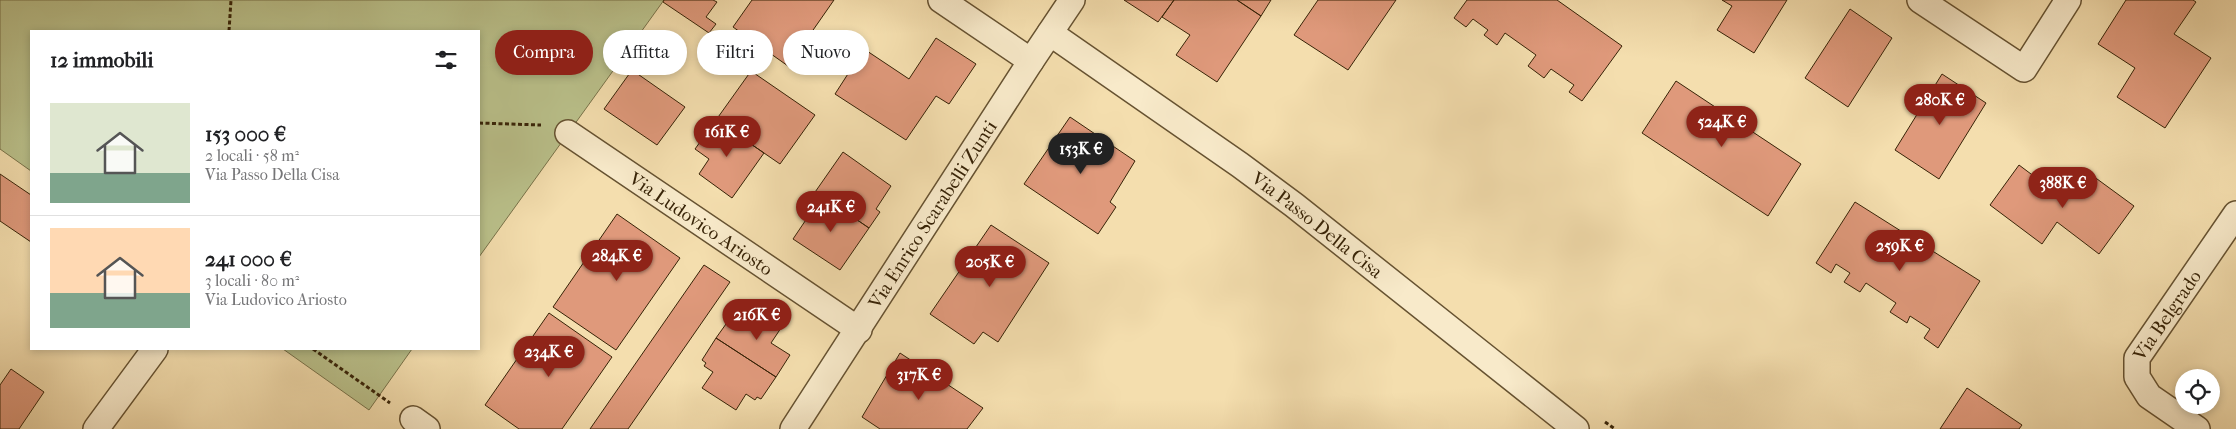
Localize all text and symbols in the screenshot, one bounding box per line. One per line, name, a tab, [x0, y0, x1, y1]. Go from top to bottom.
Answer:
chip: Compra	[495, 30, 593, 75]
chip: Affitta	[603, 30, 687, 75]
chip: Filtri	[697, 30, 773, 75]
chip: Nuovo	[783, 30, 869, 75]
icon: filters	[432, 46, 460, 74]
text: 12 immobili	[50, 48, 154, 72]
pin: 280K €	[1899, 84, 1981, 126]
text: 280K €	[1915, 90, 1965, 109]
pin: 524K €	[1681, 106, 1763, 148]
text: 524K €	[1697, 112, 1747, 131]
pin: 161K €	[686, 116, 768, 158]
street label: Via Enrico Scarabelli Zunti	[864, 116, 1002, 314]
text: 153 000 €	[205, 122, 286, 146]
text: 161K €	[705, 122, 749, 141]
icon: home	[90, 123, 150, 183]
pin: 153K €	[1040, 132, 1122, 175]
text: 153K €	[1059, 139, 1103, 158]
text: 2 locali · 58 m²	[205, 146, 299, 165]
text: Via Passo Della Cisa	[205, 165, 340, 184]
pin: 388K €	[2022, 166, 2104, 209]
street label: Via Ludovico Ariosto	[624, 167, 777, 281]
street label: Via Passo Della Cisa	[1246, 167, 1387, 283]
text: 388K €	[2039, 173, 2087, 192]
pin: 241K €	[790, 190, 872, 233]
text: 241K €	[807, 197, 855, 216]
pin: 259K €	[1859, 230, 1941, 272]
text: 259K €	[1876, 236, 1924, 255]
pin: 284K €	[576, 240, 658, 282]
text: 284K €	[592, 246, 642, 265]
pin: 205K €	[949, 246, 1031, 288]
text: 241 000 €	[205, 247, 292, 271]
icon: home	[90, 248, 150, 308]
text: 205K €	[966, 252, 1014, 271]
street label: Via Belgrado	[2128, 266, 2206, 366]
text: 3 locali · 80 m²	[205, 271, 299, 290]
text: Via Ludovico Ariosto	[205, 290, 347, 309]
pin: 216K €	[716, 298, 798, 341]
text: 216K €	[733, 305, 781, 324]
pin: 234K €	[508, 336, 590, 378]
text: 234K €	[525, 342, 573, 361]
pin: 317K €	[878, 358, 960, 401]
text: 317K €	[897, 365, 941, 384]
map controls	[2175, 369, 2220, 414]
button: locate	[2175, 369, 2220, 414]

